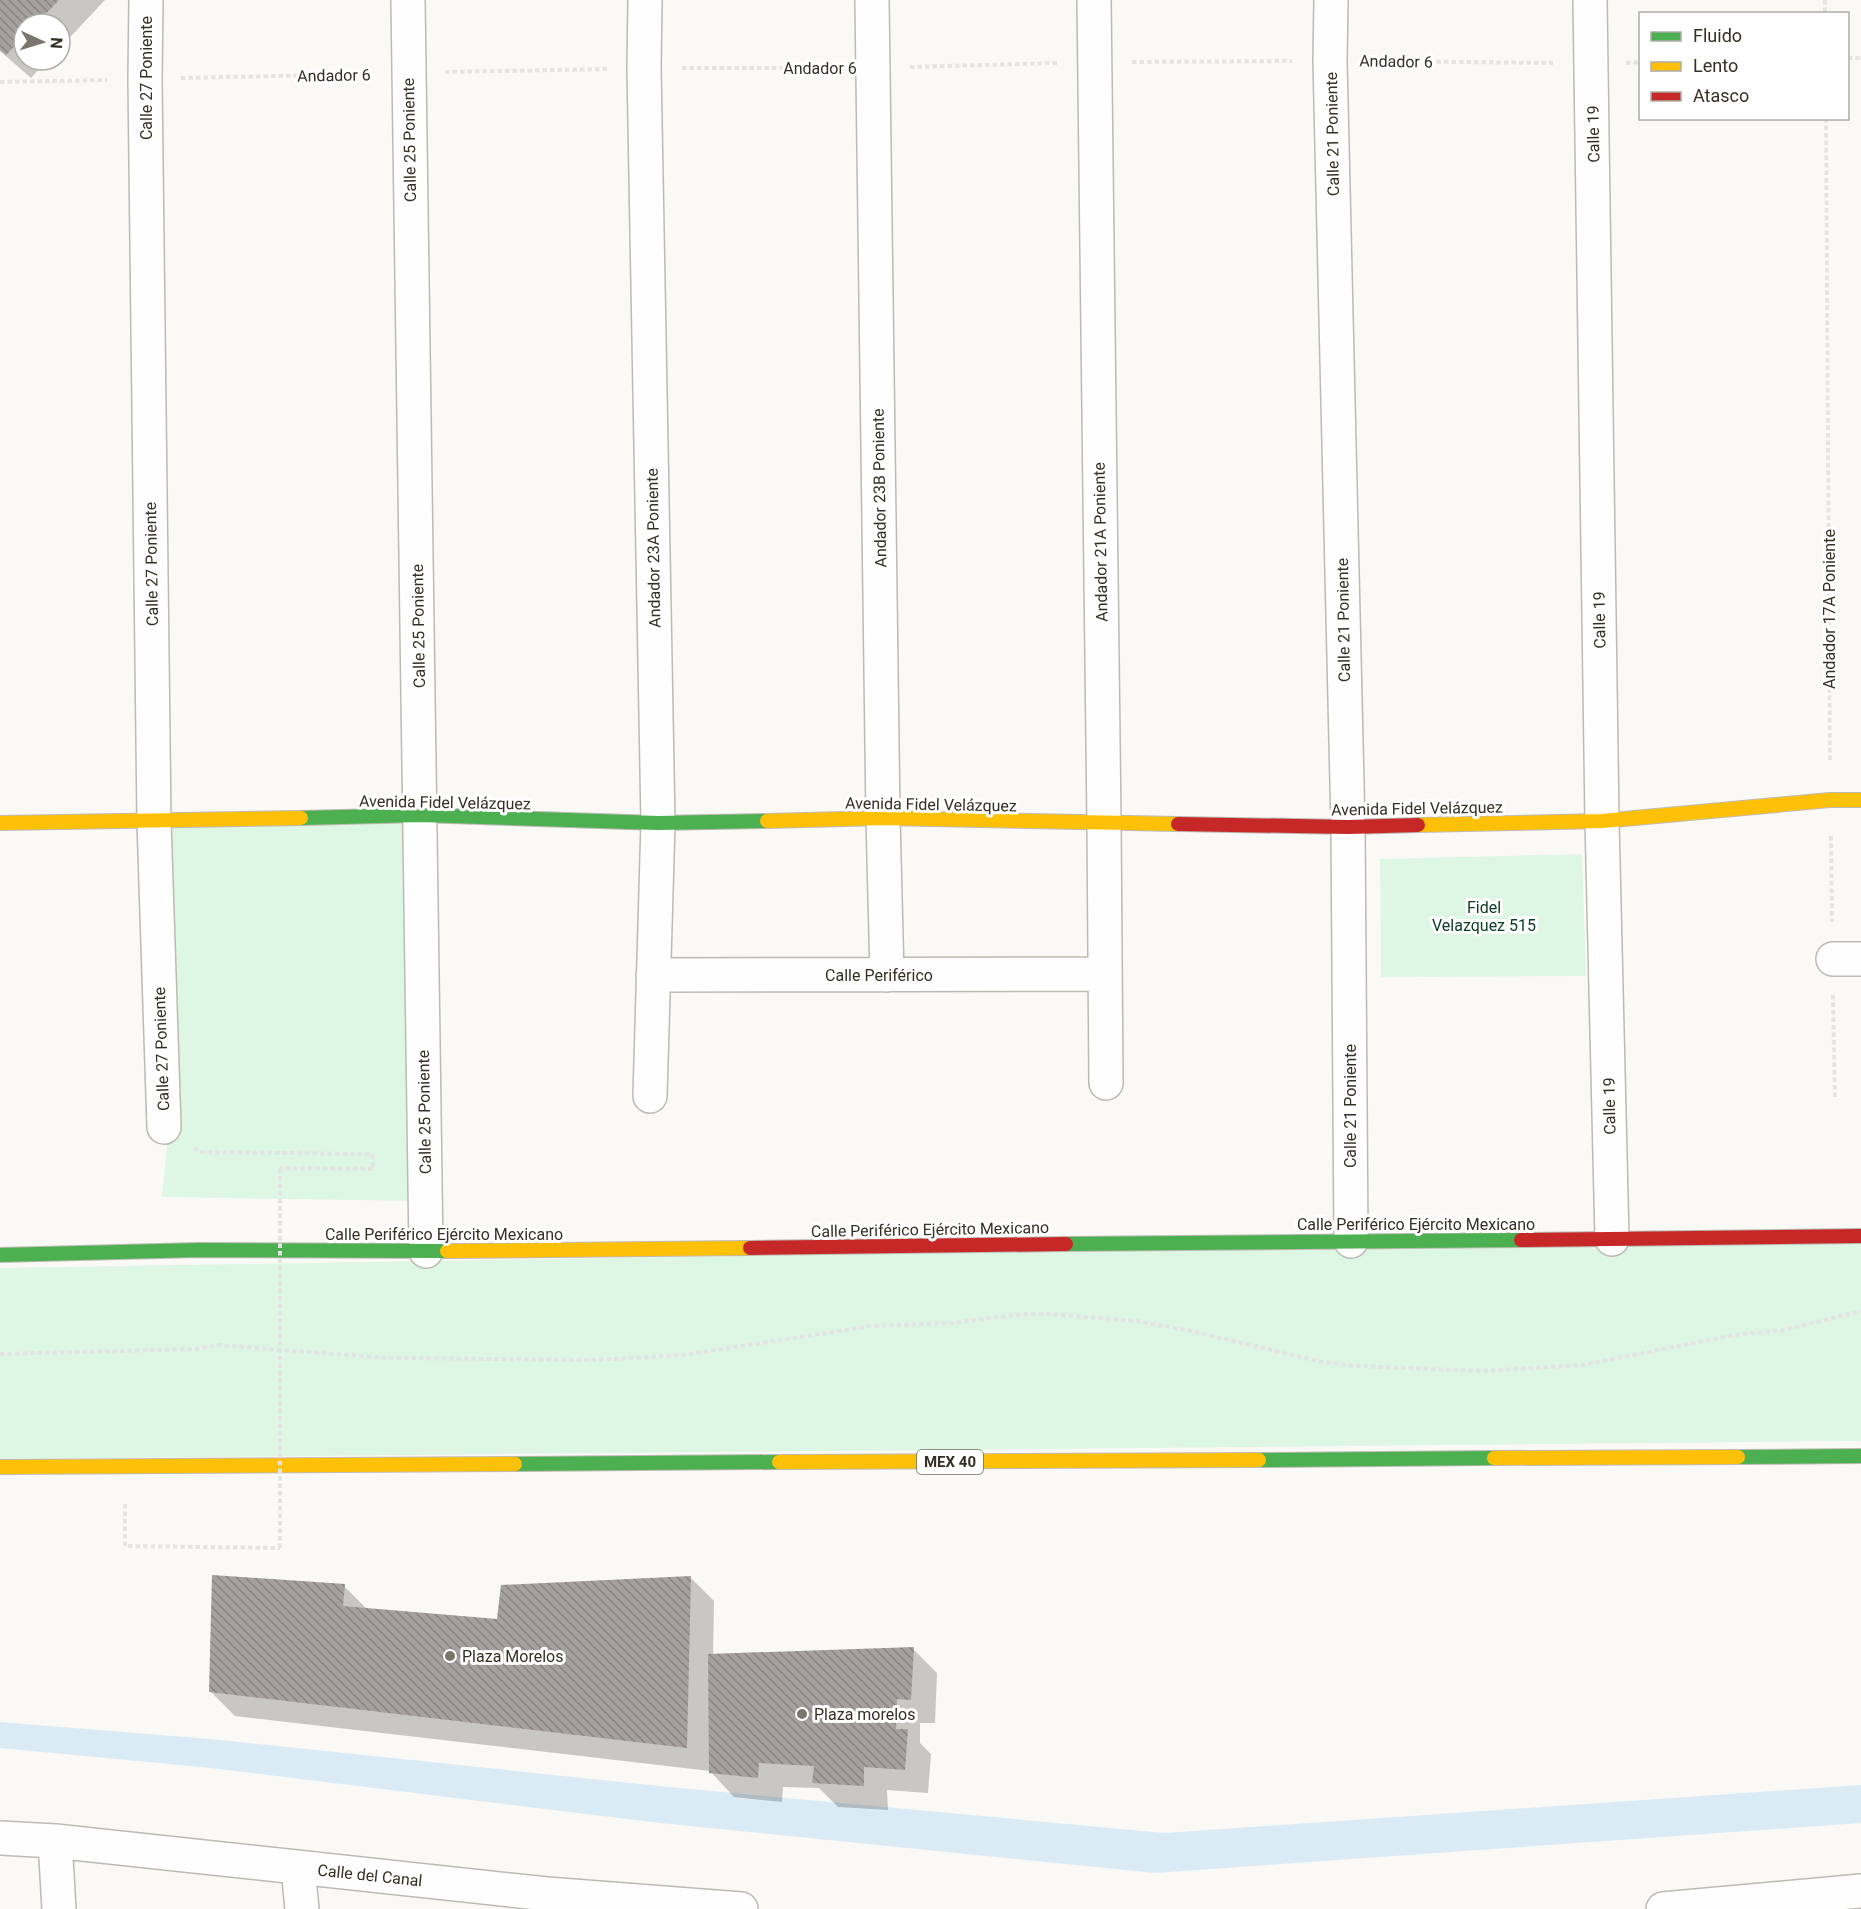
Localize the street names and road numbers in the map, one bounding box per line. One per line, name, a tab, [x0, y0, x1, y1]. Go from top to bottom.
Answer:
street label: Calle 27 Poniente	[137, 16, 156, 140]
street label: Andador 6	[1359, 51, 1433, 72]
street label: Andador 6	[783, 59, 857, 78]
street label: Andador 6	[297, 65, 371, 86]
street label: Calle 21 Poniente	[1322, 72, 1343, 196]
street label: Calle 25 Poniente	[399, 78, 420, 202]
street label: Calle 19	[1584, 105, 1603, 163]
street label: Andador 23B Poniente	[869, 408, 890, 568]
street label: Andador 21A Poniente	[1090, 462, 1111, 622]
street label: Andador 23A Poniente	[643, 468, 664, 628]
street label: Calle 27 Poniente	[141, 502, 162, 626]
street label: Andador 17A Poniente	[1820, 529, 1839, 689]
street label: Calle 21 Poniente	[1333, 558, 1354, 682]
street label: Calle 25 Poniente	[408, 564, 429, 688]
street label: Calle 19	[1590, 591, 1609, 649]
street label: Avenida Fidel Velázquez	[359, 792, 531, 813]
street label: Avenida Fidel Velázquez	[845, 794, 1017, 815]
street label: Avenida Fidel Velázquez	[1331, 798, 1503, 819]
street label: Calle Periférico	[825, 966, 933, 985]
street label: Calle 27 Poniente	[150, 987, 173, 1111]
street label: Calle 21 Poniente	[1341, 1044, 1360, 1168]
street label: Calle 25 Poniente	[414, 1050, 435, 1174]
street label: Calle 19	[1600, 1077, 1619, 1135]
street label: Calle Periférico Ejército Mexicano	[1297, 1215, 1535, 1234]
street label: Calle Periférico Ejército Mexicano	[811, 1218, 1049, 1241]
street label: Calle Periférico Ejército Mexicano	[325, 1225, 563, 1244]
road number: MEX 40	[917, 1450, 983, 1474]
street label: Calle del Canal	[317, 1861, 423, 1890]

